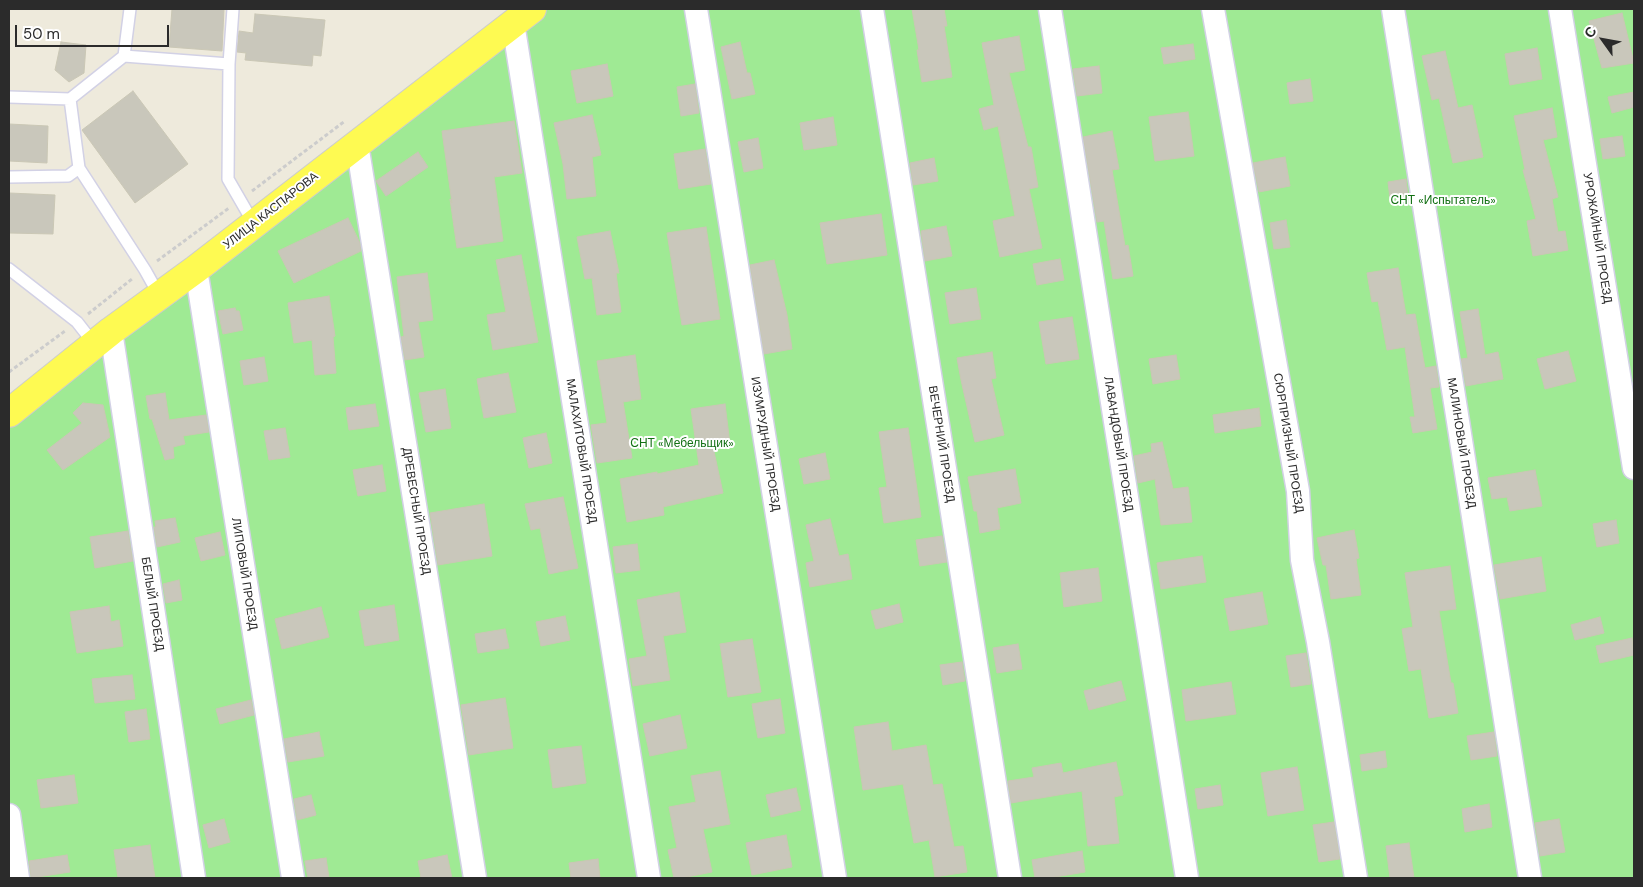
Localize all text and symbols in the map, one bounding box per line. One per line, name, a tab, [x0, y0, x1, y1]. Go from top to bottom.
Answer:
scale bar	[18, 15, 171, 47]
north arrow	[1578, 15, 1628, 65]
text: С	[1580, 23, 1601, 41]
text: 50 m	[23, 24, 60, 44]
street label: УЛИЦА КАСПАРОВА	[221, 169, 321, 253]
street label: УРОЖАЙНЫЙ ПРОЕЗД	[1580, 172, 1614, 304]
park label: СНТ «Испытатель»	[1390, 194, 1496, 208]
street label: СЮРПРИЗНЫЙ ПРОЕЗД	[1270, 372, 1306, 514]
street label: ЛАВАНДОВЫЙ ПРОЕЗД	[1100, 375, 1136, 513]
street label: ИЗУМРУДНЫЙ ПРОЕЗД	[747, 376, 783, 512]
street label: МАЛИНОВЫЙ ПРОЕЗД	[1444, 377, 1478, 509]
street label: МАЛАХИТОВЫЙ ПРОЕЗД	[562, 378, 600, 524]
street label: ВЕЧЕРНИЙ ПРОЕЗД	[925, 385, 957, 503]
park label: СНТ «Мебельщик»	[630, 437, 734, 451]
street label: ДРЕВЕСНЫЙ ПРОЕЗД	[399, 446, 433, 576]
street label: ЛИПОВЫЙ ПРОЕЗД	[228, 517, 260, 631]
street label: БЕЛЫЙ ПРОЕЗД	[137, 556, 167, 652]

